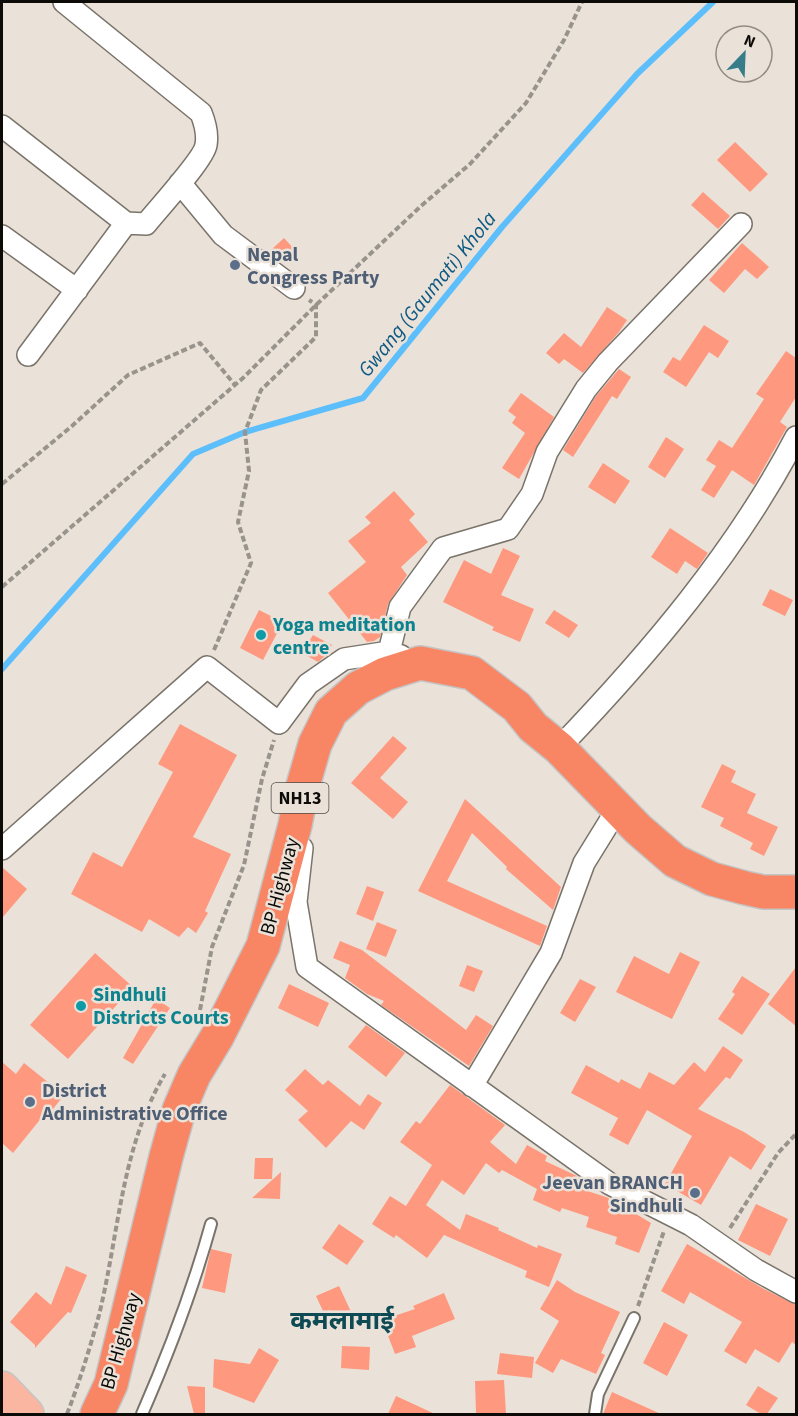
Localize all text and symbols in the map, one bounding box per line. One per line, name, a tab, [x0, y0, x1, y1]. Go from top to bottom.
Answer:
north arrow	[714, 24, 774, 84]
text: N	[740, 29, 759, 53]
water label: Gwang (Gaumati) Khola	[351, 205, 503, 383]
place label: Nepal Congress Party	[247, 241, 380, 292]
marker: Nepal Congress Party	[228, 258, 242, 272]
place label: Yoga meditation centre	[272, 611, 416, 662]
marker: Yoga meditation centre	[254, 628, 268, 642]
road number: NH13	[272, 783, 328, 813]
street label: BP Highway	[254, 834, 307, 938]
place label: Sindhuli Districts Courts	[93, 981, 229, 1032]
marker: Sindhuli Districts Courts	[74, 999, 88, 1013]
place label: District Administrative Office	[41, 1077, 228, 1128]
marker: District Administrative Office	[23, 1095, 37, 1109]
place label: Jeevan BRANCH Sindhuli	[542, 1169, 683, 1220]
marker: Jeevan BRANCH Sindhuli	[688, 1186, 702, 1200]
street label: BP Highway	[94, 1289, 148, 1393]
district label: कमलामाई	[290, 1302, 395, 1339]

